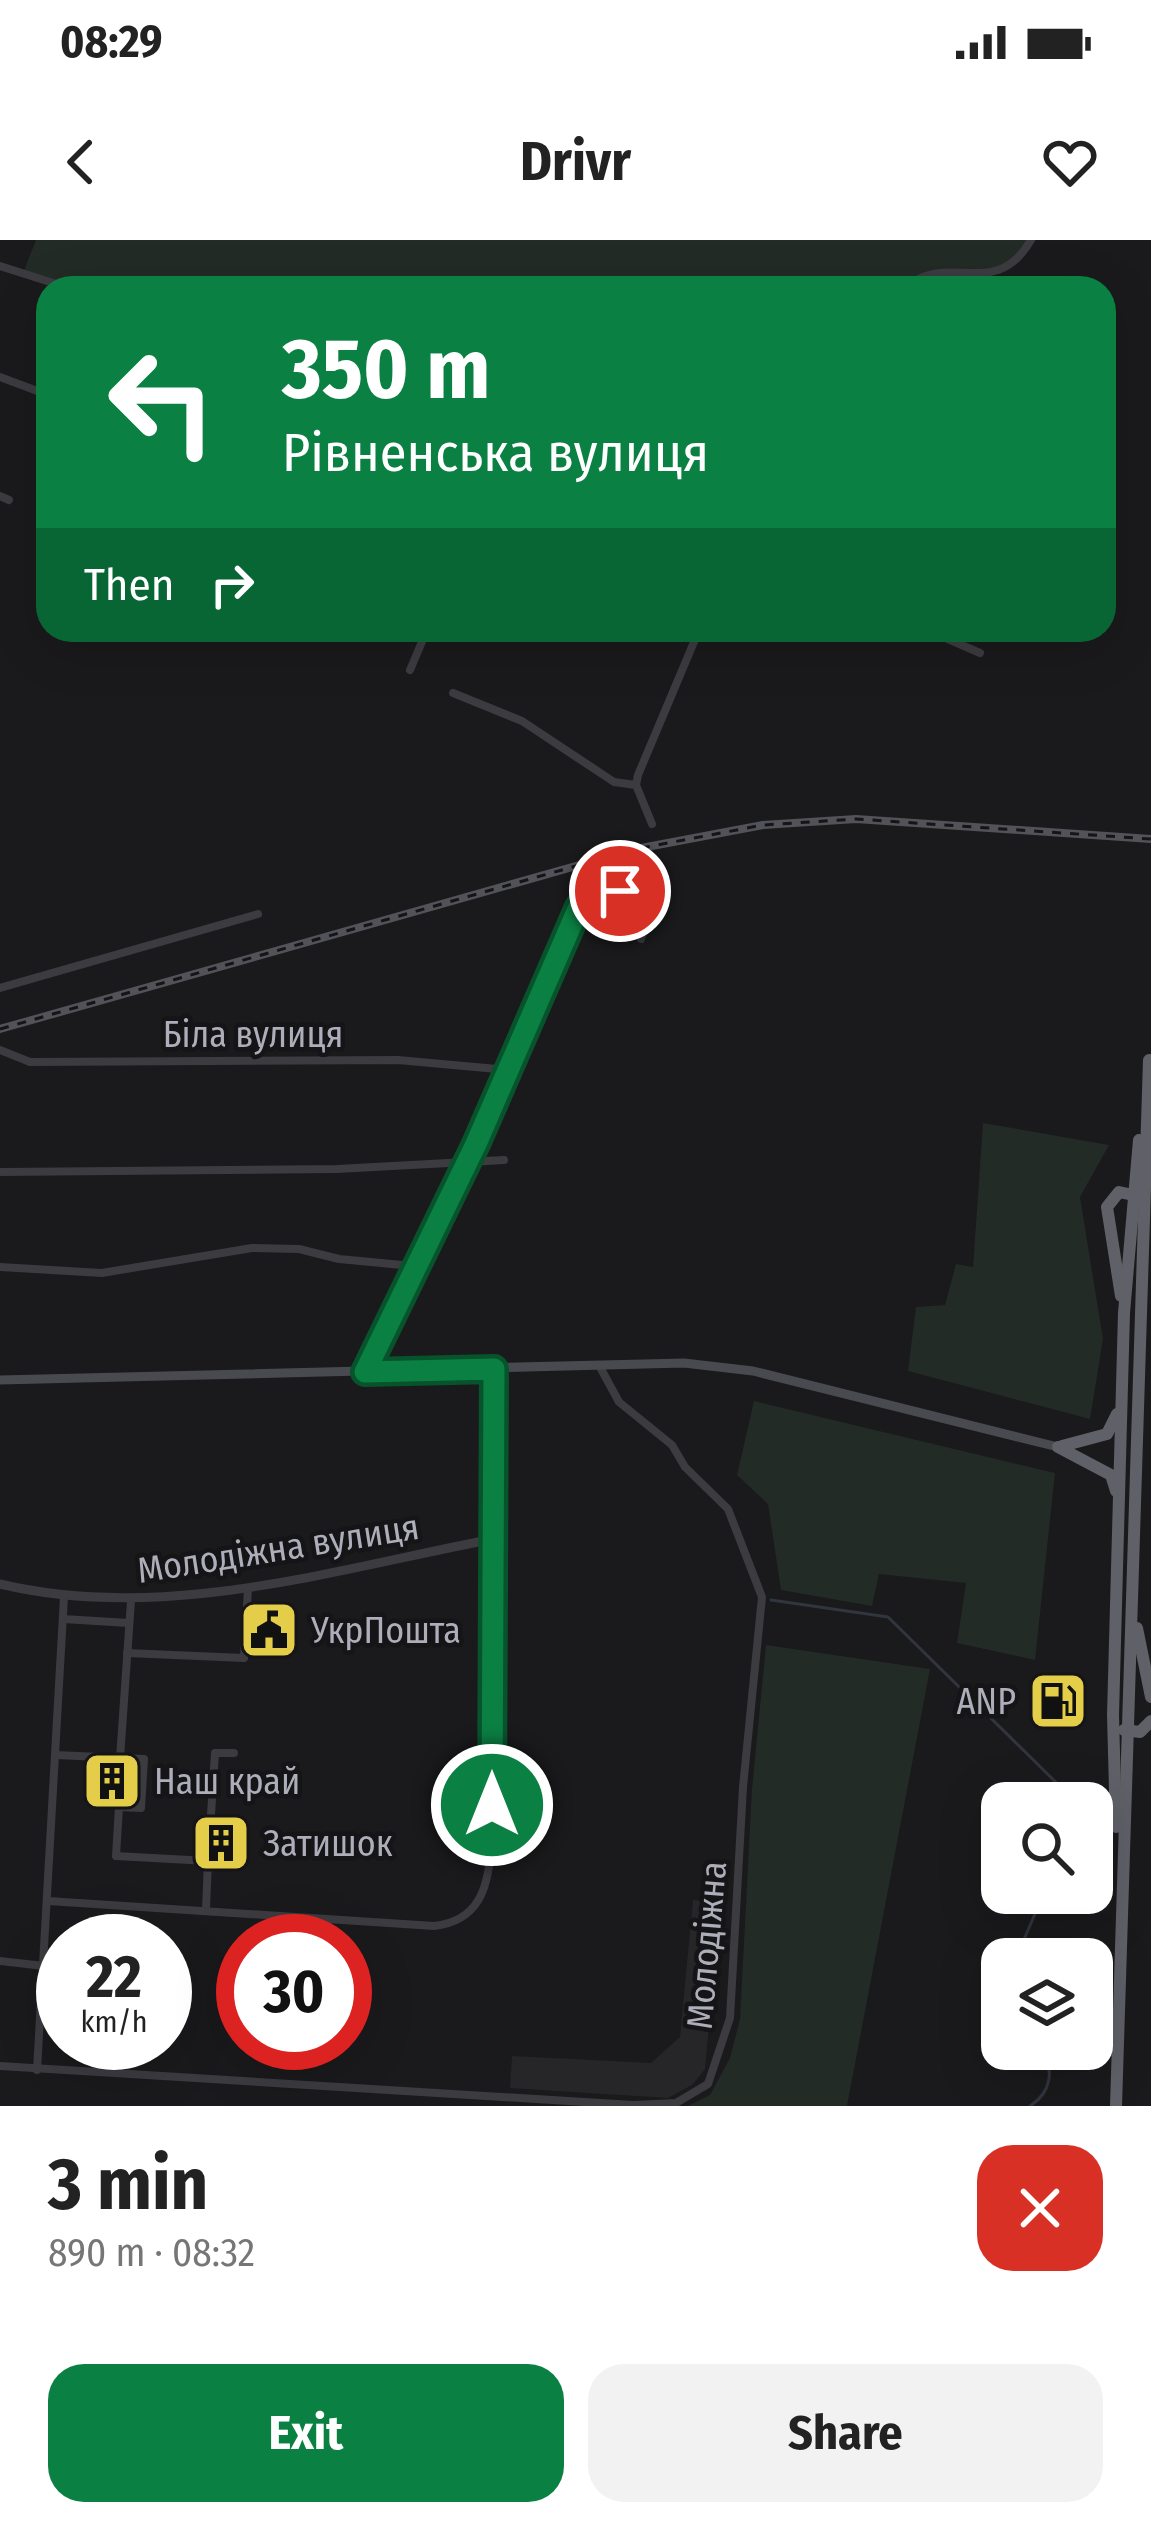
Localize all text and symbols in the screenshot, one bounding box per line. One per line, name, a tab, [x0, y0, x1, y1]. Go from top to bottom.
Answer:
text: 08:29	[60, 15, 163, 69]
icon: back	[48, 129, 114, 195]
icon: heart	[1037, 129, 1103, 195]
text: Drivr	[520, 130, 631, 194]
text: 350 m	[282, 319, 490, 420]
icon: left	[84, 324, 240, 480]
text: Рівненська вулиця	[282, 421, 709, 485]
icon: right	[199, 552, 265, 618]
text: Then	[84, 558, 175, 612]
pin	[569, 840, 671, 942]
icon: arrive	[587, 858, 653, 924]
street label: Біла вулиця	[163, 1013, 343, 1057]
street label: Молодіжна вулиця	[134, 1505, 422, 1593]
public building icon: УкрПошта	[238, 1599, 300, 1661]
place label: УкрПошта	[310, 1609, 461, 1653]
fuel station icon: ANP	[1027, 1670, 1089, 1732]
place label: ANP	[956, 1680, 1016, 1724]
position arrow	[429, 1742, 555, 1868]
building icon: Наш край	[81, 1750, 143, 1812]
place label: Наш край	[154, 1760, 300, 1804]
map controls	[981, 1782, 1113, 2070]
button: search	[981, 1782, 1113, 1914]
building icon: Затишок	[190, 1812, 252, 1874]
place label: Затишок	[263, 1822, 393, 1866]
street label: Молодіжна	[678, 1859, 736, 2031]
speed limit sign: 30	[216, 1914, 372, 2070]
button: layers	[981, 1938, 1113, 2070]
text: 22	[86, 1941, 142, 2013]
text: km/h	[81, 2004, 147, 2040]
text: 3 min	[48, 2142, 208, 2228]
button: close	[977, 2145, 1103, 2271]
text: 890 m · 08:32	[48, 2230, 255, 2276]
button: Exit	[48, 2364, 564, 2502]
button: Share	[588, 2364, 1103, 2502]

